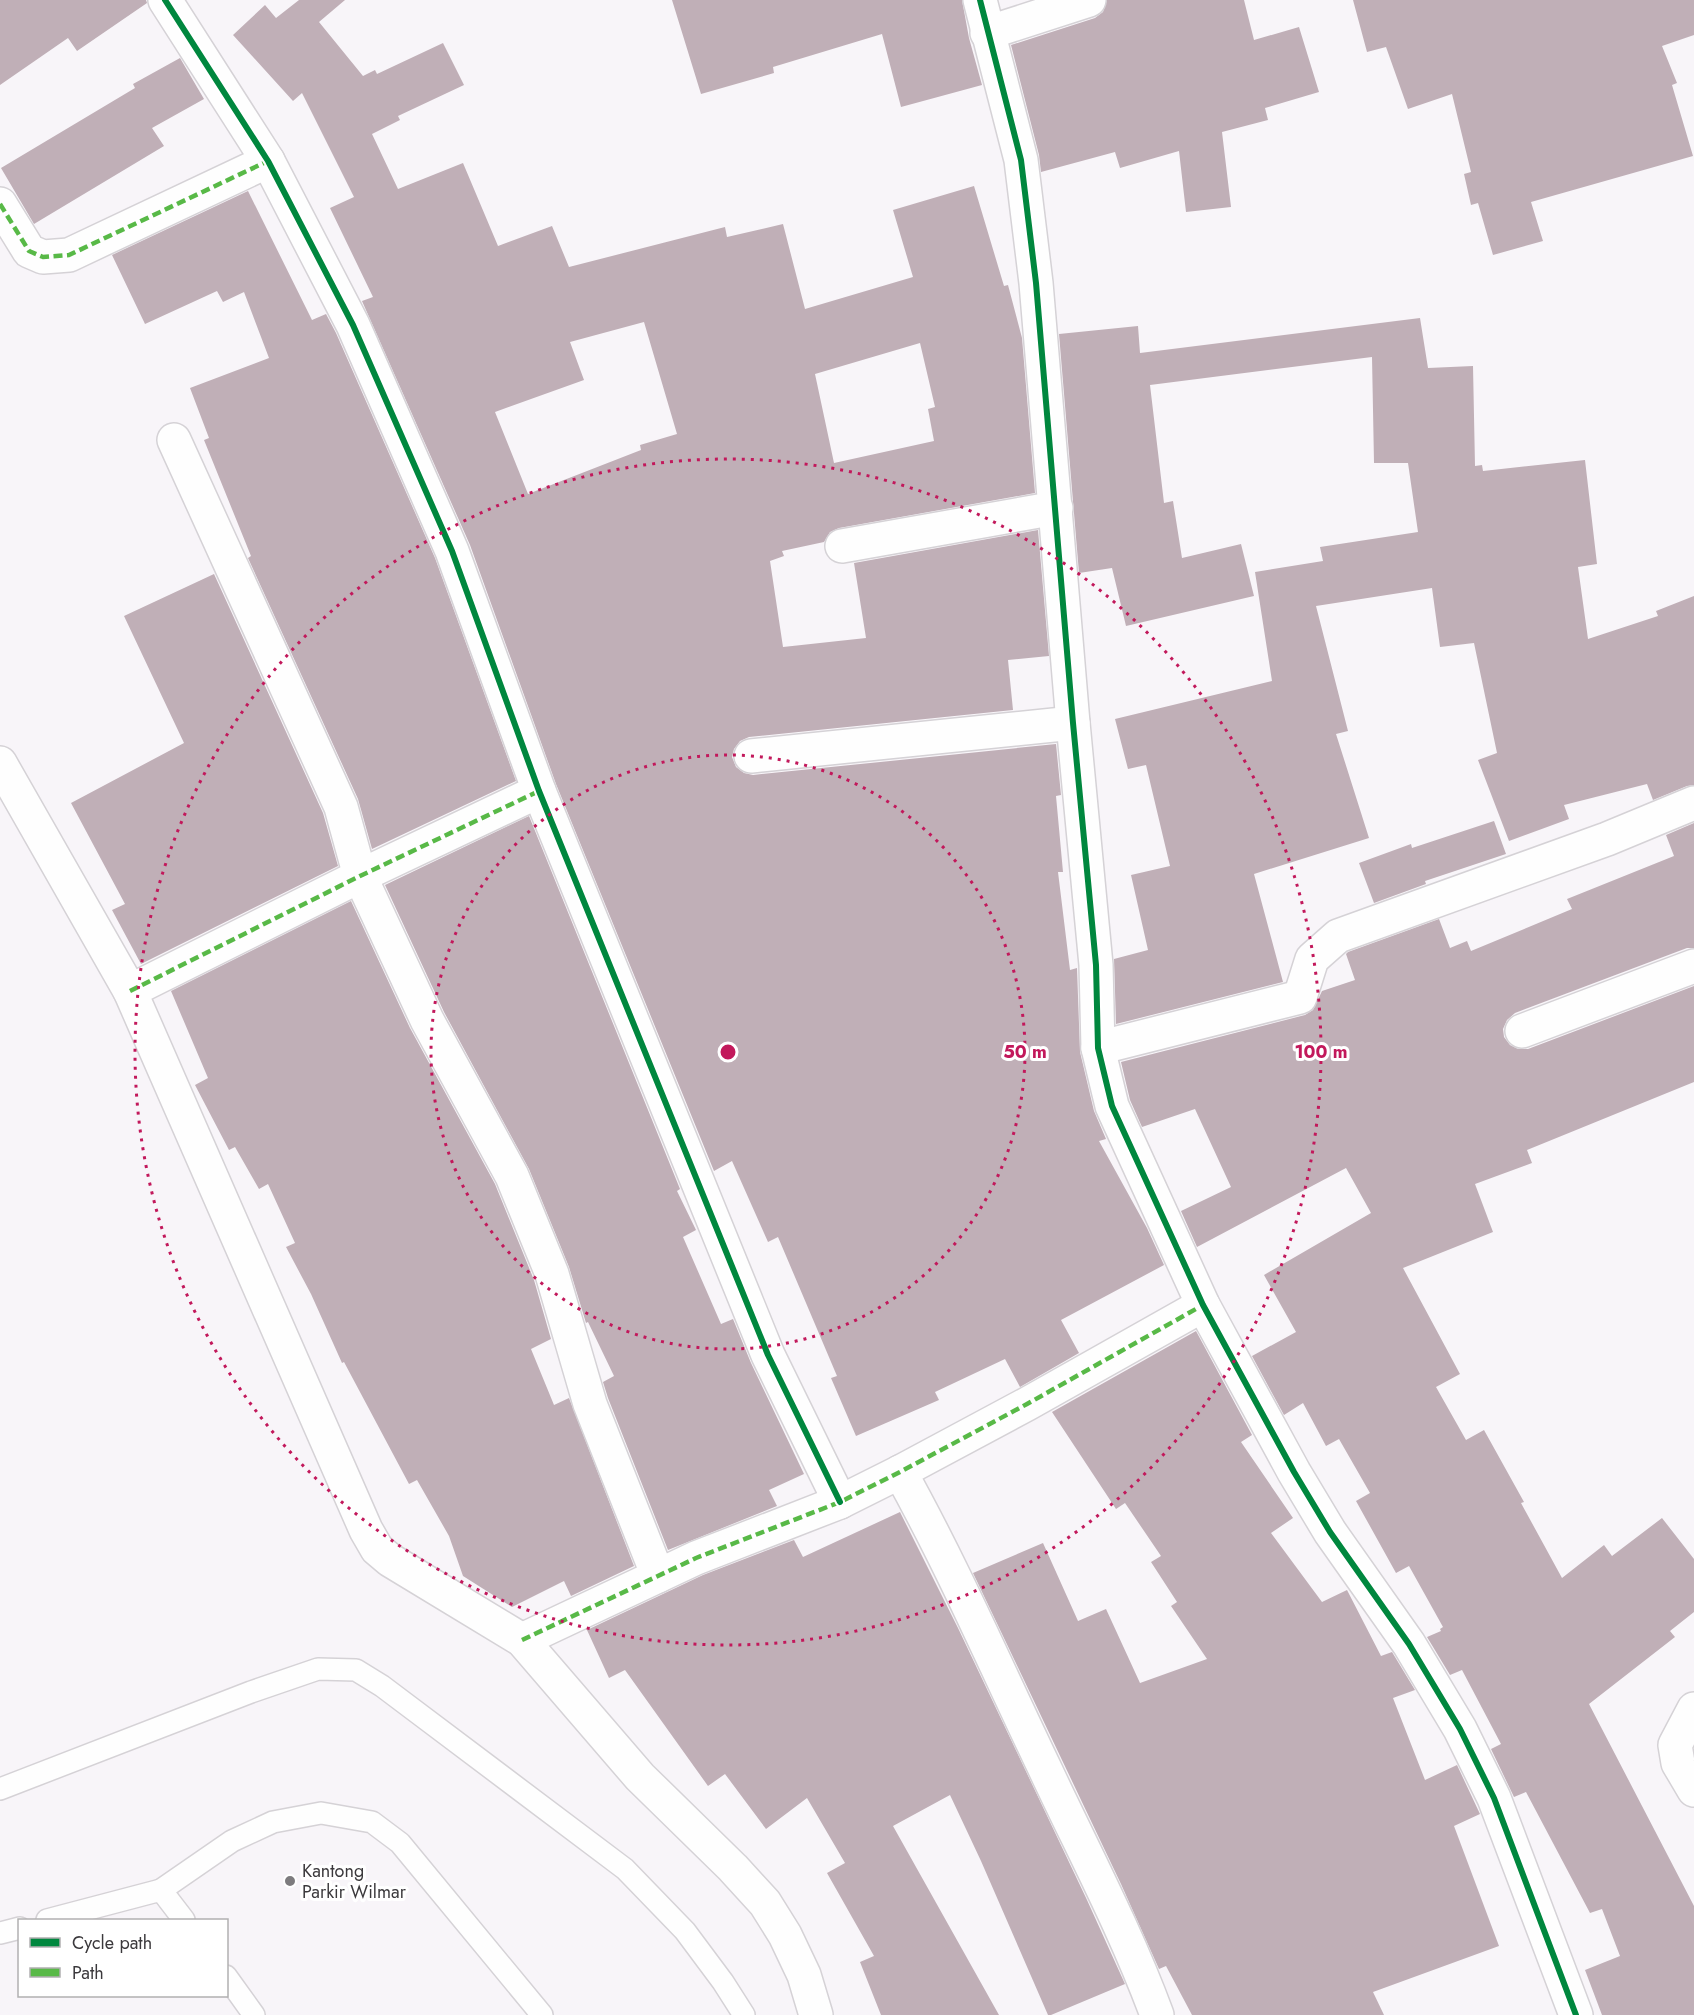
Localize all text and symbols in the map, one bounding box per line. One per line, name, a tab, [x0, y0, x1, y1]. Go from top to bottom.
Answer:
text: 50 m	[1003, 1039, 1047, 1065]
text: 100 m	[1294, 1039, 1348, 1065]
centre of rings	[718, 1042, 738, 1062]
place label: Kantong Parkir Wilmar	[302, 1858, 407, 1905]
marker: Kantong Parkir Wilmar	[283, 1874, 297, 1888]
legend	[18, 1919, 228, 1997]
text: Cycle path	[72, 1930, 152, 1956]
text: Path	[72, 1960, 104, 1986]

